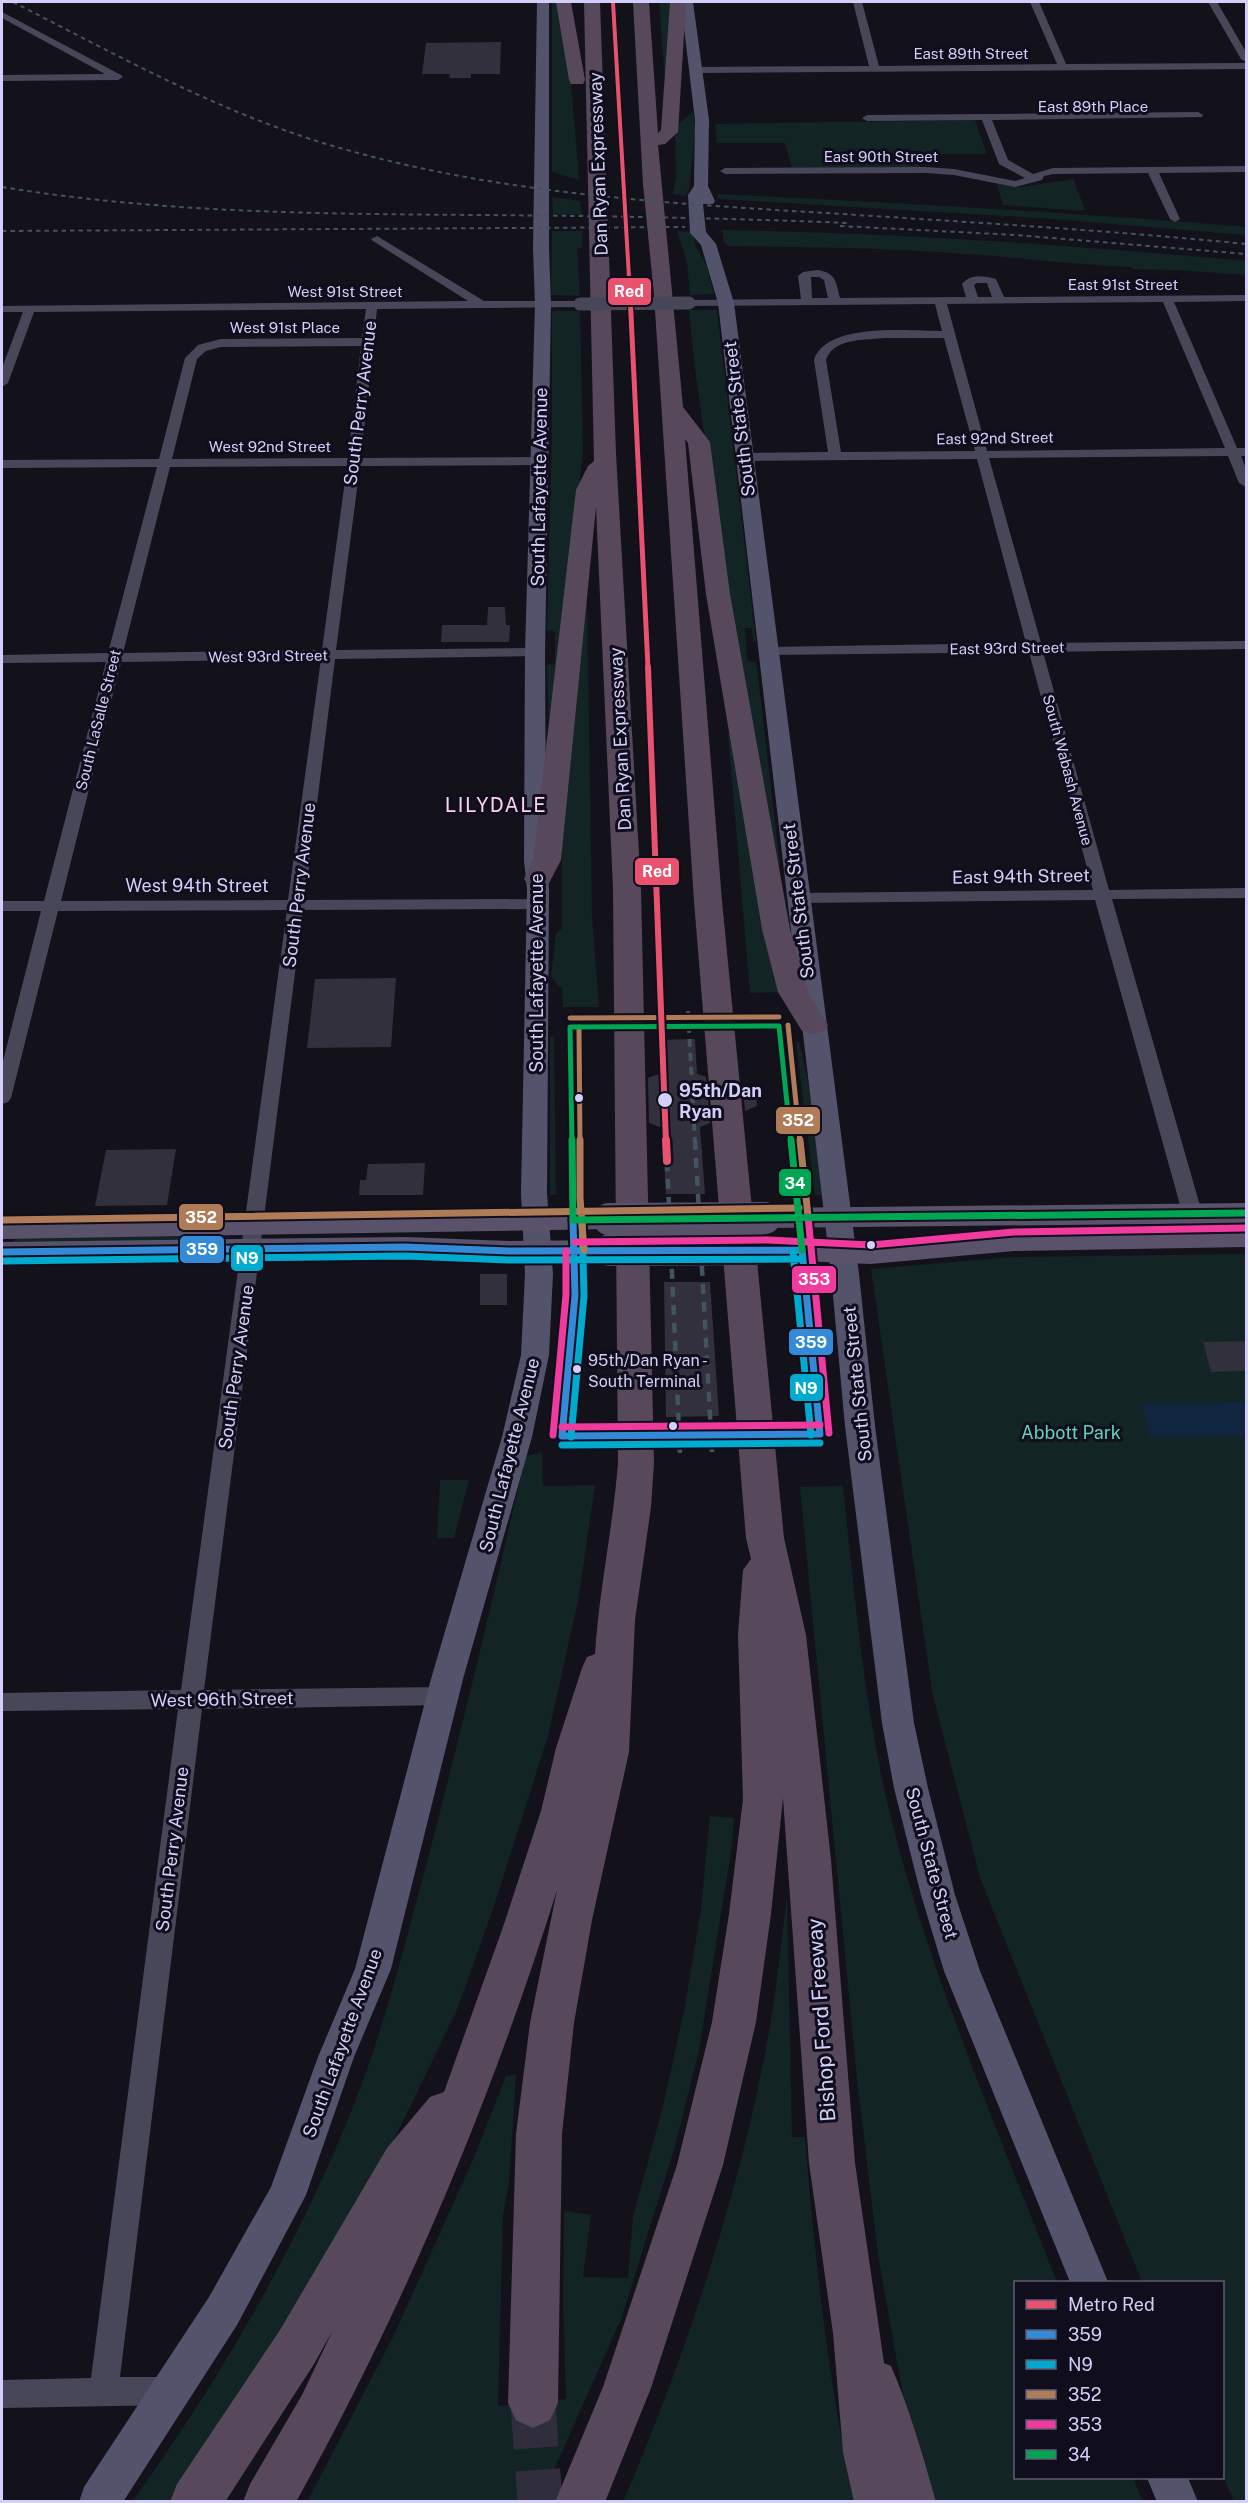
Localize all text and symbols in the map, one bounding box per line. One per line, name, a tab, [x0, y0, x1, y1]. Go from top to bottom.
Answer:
street label: East 89th Street	[913, 45, 1029, 62]
street label: Dan Ryan Expressway	[584, 71, 612, 256]
street label: East 89th Place	[1038, 98, 1148, 115]
street label: East 90th Street	[824, 148, 939, 165]
street label: East 91st Street	[1068, 276, 1178, 293]
line badge: Red	[607, 277, 652, 306]
text: Red	[614, 282, 644, 301]
street label: West 91st Street	[287, 283, 403, 300]
street label: West 91st Place	[230, 319, 340, 336]
street label: South Perry Avenue	[339, 319, 381, 487]
street label: South State Street	[719, 340, 759, 498]
street label: South Lafayette Avenue	[527, 387, 551, 587]
street label: East 92nd Street	[936, 428, 1054, 448]
street label: West 92nd Street	[209, 438, 331, 455]
street label: East 93rd Street	[949, 638, 1065, 658]
street label: West 93rd Street	[208, 646, 328, 666]
street label: Dan Ryan Expressway	[605, 646, 635, 831]
street label: South LaSalle Street	[72, 648, 124, 792]
street label: South Wabash Avenue	[1040, 693, 1096, 847]
district label: LILYDALE	[445, 793, 547, 817]
street label: South Perry Avenue	[278, 801, 320, 969]
street label: South State Street	[778, 822, 818, 980]
line badge: Red	[634, 857, 680, 886]
text: Red	[642, 862, 672, 881]
street label: East 94th Street	[952, 864, 1090, 888]
street label: South Lafayette Avenue	[526, 873, 547, 1073]
street label: West 94th Street	[125, 875, 269, 896]
place label: 95th/Dan Ryan	[679, 1080, 762, 1122]
marker: 95th/Dan Ryan	[656, 1091, 674, 1109]
unlabelled marker	[573, 1092, 585, 1104]
line badge: 352	[775, 1106, 821, 1135]
text: 352	[782, 1111, 814, 1130]
line badge: 34	[778, 1168, 812, 1197]
text: 34	[784, 1174, 806, 1193]
line badge: 352	[178, 1203, 224, 1231]
text: 352	[185, 1208, 217, 1227]
line badge: 359	[179, 1235, 225, 1264]
unlabelled marker	[865, 1239, 877, 1251]
text: 359	[186, 1240, 218, 1259]
line badge: N9	[230, 1244, 264, 1272]
text: N9	[235, 1249, 259, 1268]
line badge: 353	[791, 1265, 837, 1294]
text: 353	[798, 1270, 830, 1289]
street label: South Perry Avenue	[214, 1283, 258, 1451]
street label: South State Street	[838, 1305, 876, 1463]
line badge: 359	[788, 1328, 834, 1356]
text: 359	[795, 1333, 827, 1352]
place label: 95th/Dan Ryan - South Terminal	[588, 1351, 708, 1391]
street label: South Lafayette Avenue	[475, 1356, 543, 1554]
marker: 95th/Dan Ryan - South Terminal	[571, 1363, 583, 1375]
line badge: N9	[789, 1373, 824, 1402]
text: N9	[794, 1379, 818, 1398]
unlabelled marker	[667, 1420, 679, 1432]
park label: Abbott Park	[1021, 1422, 1121, 1443]
street label: West 96th Street	[150, 1687, 294, 1711]
street label: South Perry Avenue	[151, 1765, 193, 1933]
street label: South State Street	[902, 1785, 962, 1941]
street label: Bishop Ford Freeway	[801, 1917, 841, 2123]
street label: South Lafayette Avenue	[298, 1946, 386, 2140]
legend	[1014, 2281, 1224, 2479]
text: Metro Red	[1068, 2294, 1155, 2315]
text: 359	[1068, 2324, 1102, 2345]
text: N9	[1068, 2354, 1093, 2375]
text: 352	[1068, 2384, 1102, 2405]
text: 353	[1068, 2414, 1102, 2435]
text: 34	[1068, 2444, 1091, 2465]

